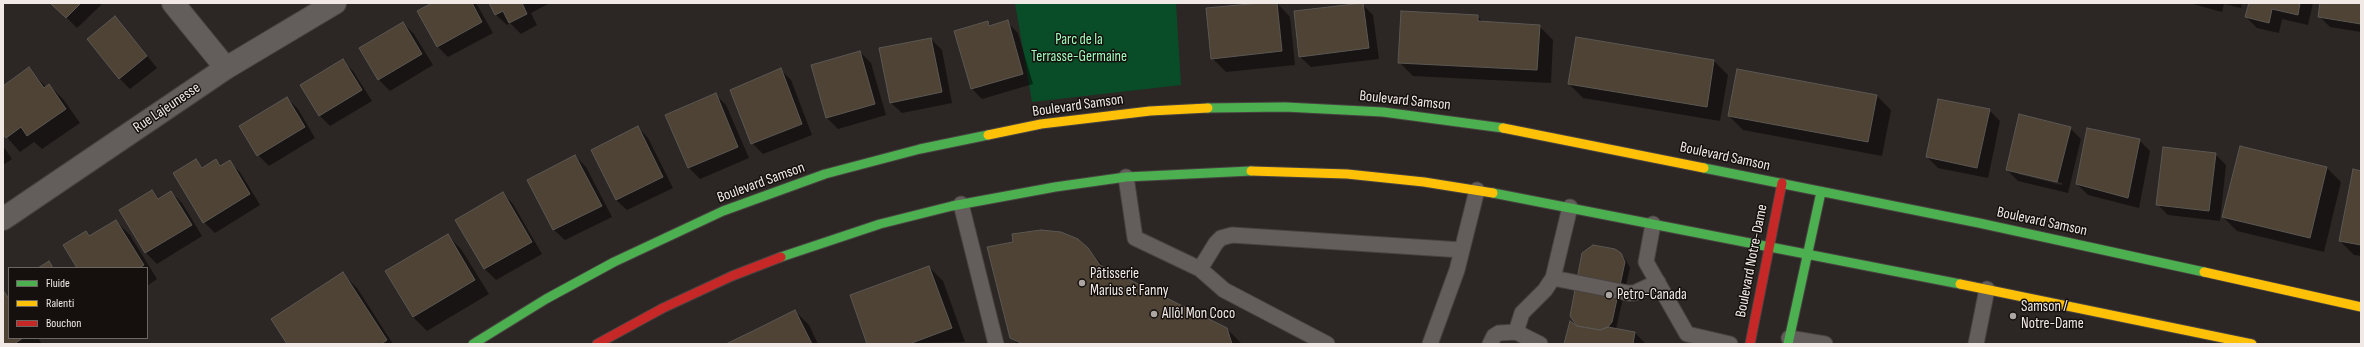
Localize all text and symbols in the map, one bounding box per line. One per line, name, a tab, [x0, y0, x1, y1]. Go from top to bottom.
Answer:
park label: Parc de la Terrasse-Germaine	[1031, 31, 1127, 66]
street label: Rue Lajeunesse	[130, 79, 204, 137]
street label: Boulevard Samson	[1358, 87, 1452, 115]
street label: Boulevard Samson	[1031, 91, 1125, 121]
street label: Boulevard Samson	[1678, 139, 1772, 175]
street label: Boulevard Samson	[715, 159, 807, 207]
street label: Boulevard Notre-Dame	[1732, 203, 1772, 319]
street label: Boulevard Samson	[1995, 204, 2089, 240]
place label: Pâtisserie Marius et Fanny	[1090, 265, 1169, 300]
legend	[8, 267, 148, 339]
text: Fluide	[46, 276, 70, 291]
marker: Pâtisserie Marius et Fanny	[1077, 278, 1087, 288]
place label: Petro-Canada	[1617, 286, 1687, 304]
marker: Petro-Canada	[1604, 290, 1614, 300]
text: Ralenti	[46, 296, 74, 311]
place label: Samson / Notre-Dame	[2021, 298, 2084, 333]
place label: Allô! Mon Coco	[1162, 305, 1235, 323]
marker: Allô! Mon Coco	[1149, 309, 1159, 319]
marker: Samson / Notre-Dame	[2008, 311, 2018, 321]
text: Bouchon	[46, 316, 81, 331]

